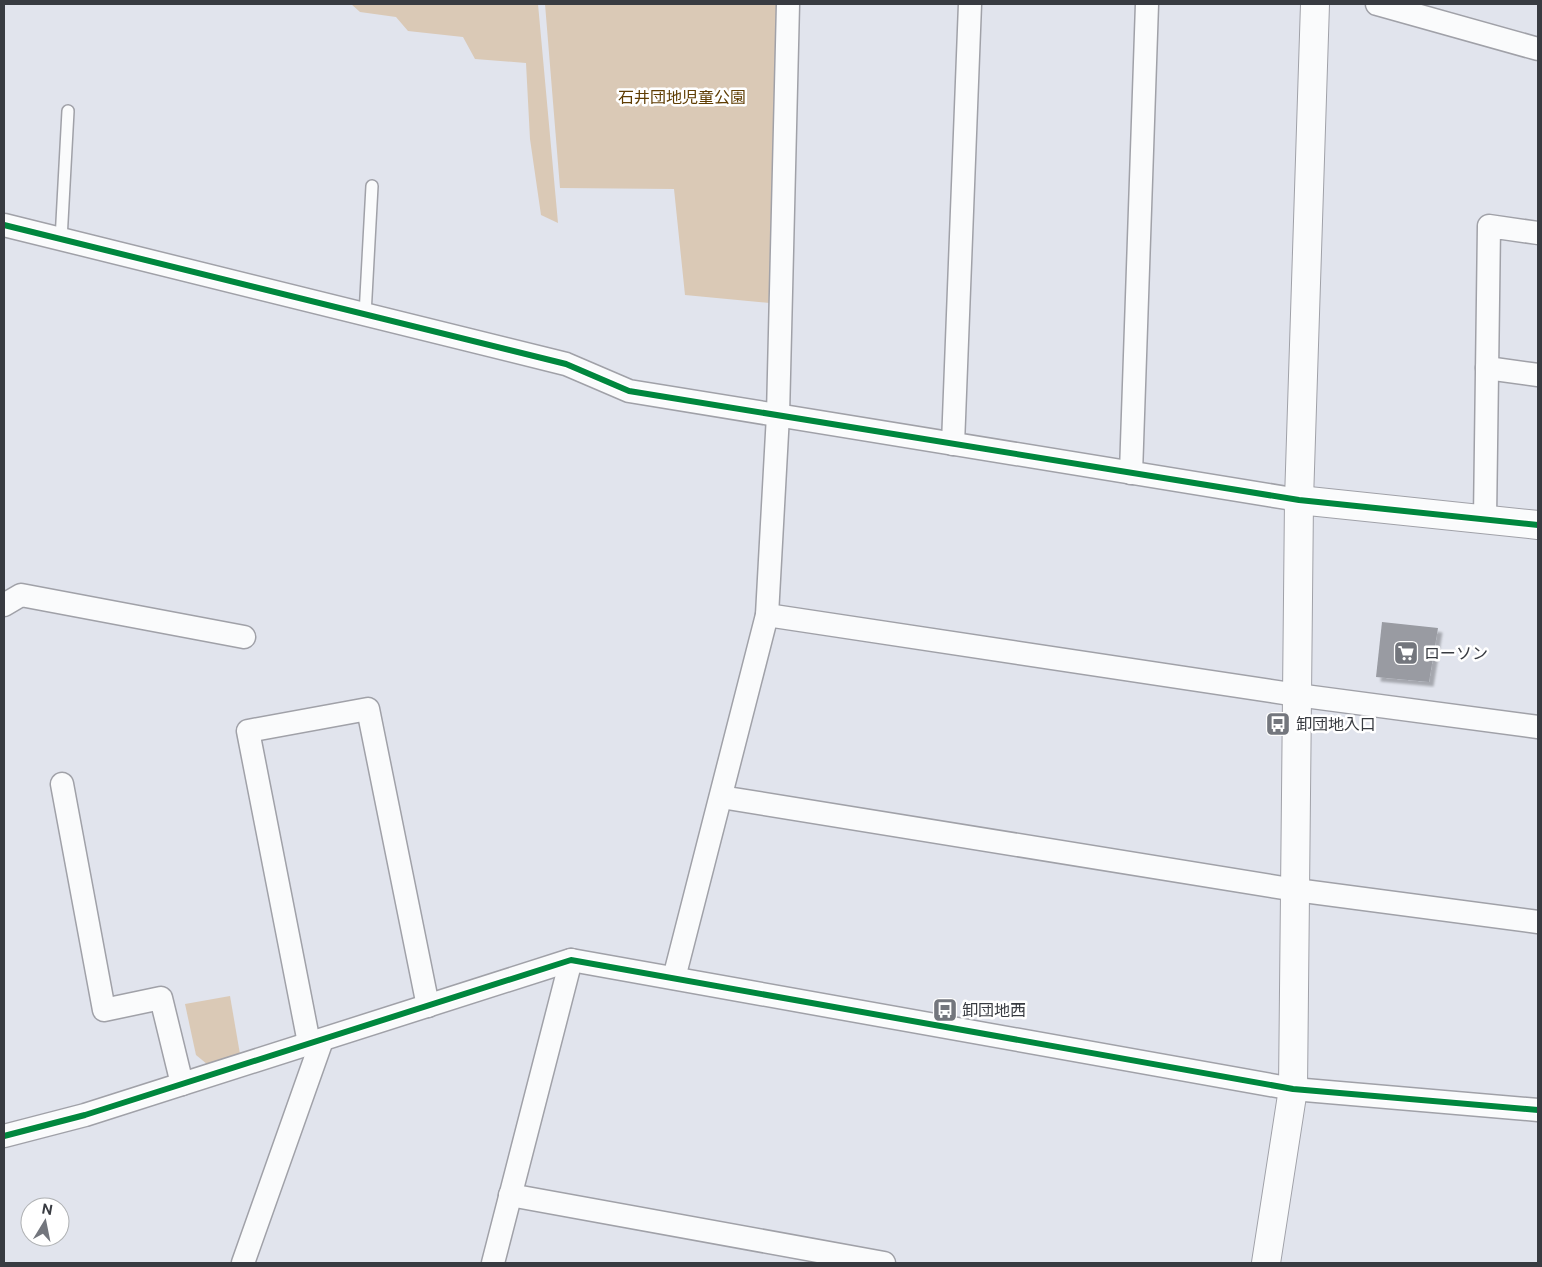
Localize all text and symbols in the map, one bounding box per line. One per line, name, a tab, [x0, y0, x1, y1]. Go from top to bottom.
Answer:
park label: 石井団地児童公園	[618, 88, 746, 107]
supermarket icon: ローソン	[1393, 640, 1419, 666]
place label: ローソン	[1424, 644, 1488, 663]
bus stop icon: 卸団地入口	[1265, 711, 1291, 737]
place label: 卸団地入口	[1296, 715, 1376, 734]
bus stop icon: 卸団地西	[932, 997, 958, 1023]
place label: 卸団地西	[962, 1001, 1026, 1020]
north arrow	[20, 1197, 70, 1247]
text: N	[40, 1200, 54, 1218]

